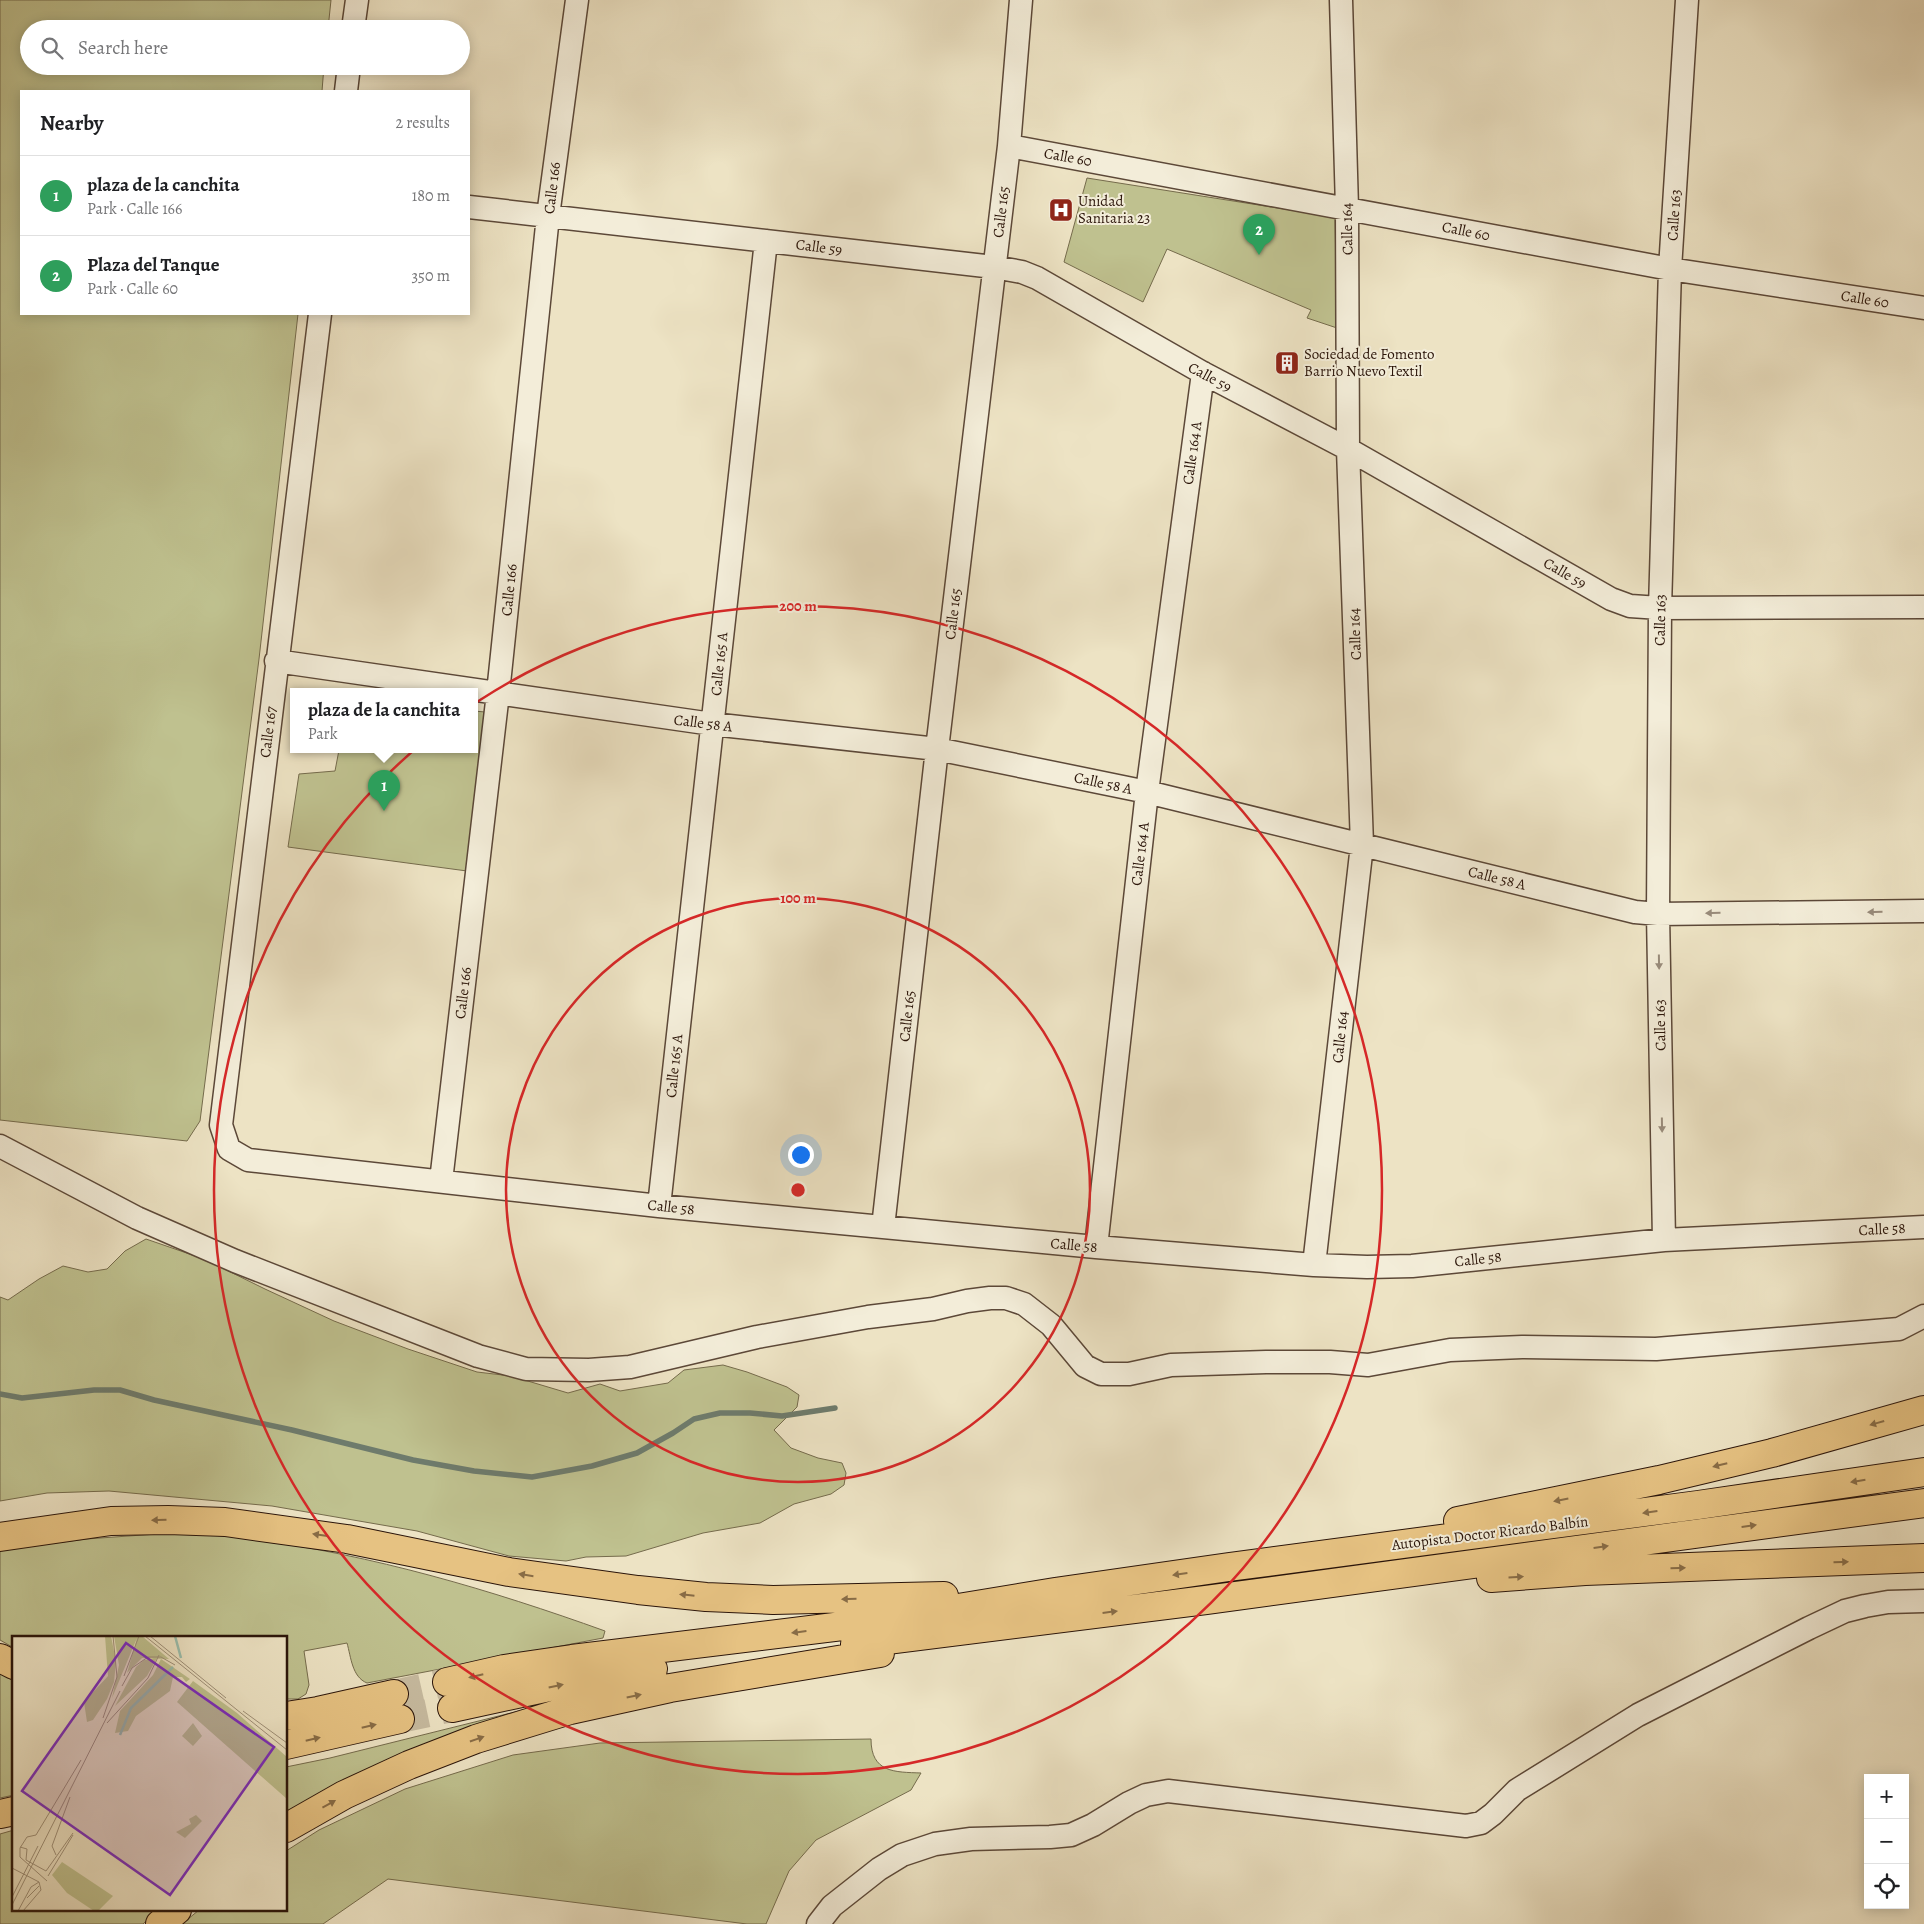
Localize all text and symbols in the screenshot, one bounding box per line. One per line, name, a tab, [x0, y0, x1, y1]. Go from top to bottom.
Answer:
search box	[20, 20, 470, 75]
icon: search	[38, 34, 66, 62]
text: Search here	[78, 35, 168, 61]
text: Nearby	[40, 109, 103, 137]
text: 2 results	[395, 112, 450, 134]
street label: Calle 60	[1042, 143, 1094, 171]
street label: Calle 166	[539, 161, 565, 215]
text: plaza de la canchita	[87, 172, 240, 198]
text: 1	[53, 185, 59, 207]
text: 180 m	[412, 185, 450, 207]
street label: Calle 165	[988, 185, 1014, 239]
street label: Calle 163	[1662, 189, 1686, 241]
place label: Unidad Sanitaria 23	[1078, 191, 1150, 228]
hospital icon: Unidad Sanitaria 23	[1048, 197, 1074, 223]
text: Park · Calle 166	[87, 198, 182, 220]
street label: Calle 164	[1337, 203, 1357, 255]
pin: 2	[1243, 214, 1275, 255]
street label: Calle 60	[1440, 217, 1492, 245]
street label: Calle 59	[795, 234, 844, 260]
text: Plaza del Tanque	[87, 252, 219, 278]
text: 2	[52, 265, 60, 287]
text: 350 m	[411, 265, 450, 287]
text: Park · Calle 60	[87, 278, 178, 300]
street label: Calle 60	[1840, 285, 1890, 313]
place label: Sociedad de Fomento Barrio Nuevo Textil	[1304, 344, 1435, 381]
building icon: Sociedad de Fomento Barrio Nuevo Textil	[1274, 350, 1300, 376]
street label: Calle 59	[1185, 357, 1235, 397]
street label: Calle 164 A	[1178, 420, 1206, 486]
street label: Calle 59	[1540, 553, 1590, 593]
street label: Calle 166	[496, 563, 522, 617]
street label: Calle 165	[940, 587, 966, 641]
street label: Calle 163	[1650, 594, 1670, 646]
text: 200 m	[779, 596, 817, 616]
street label: Calle 164	[1344, 607, 1366, 660]
street label: Calle 165 A	[706, 631, 732, 697]
popup	[290, 688, 478, 753]
text: plaza de la canchita	[308, 697, 460, 723]
street label: Calle 167	[255, 704, 281, 759]
street label: Calle 58 A	[673, 709, 734, 737]
text: Park	[308, 723, 338, 745]
street label: Calle 58 A	[1072, 767, 1134, 799]
pin: 1	[368, 770, 400, 811]
street label: Calle 164 A	[1126, 821, 1154, 887]
street label: Calle 58 A	[1466, 861, 1528, 895]
text: 100 m	[780, 888, 816, 908]
one-way arrow	[1867, 908, 1883, 916]
one-way arrow	[1705, 909, 1721, 917]
one-way arrow	[1655, 955, 1663, 971]
street label: Calle 166	[450, 966, 476, 1020]
street label: Calle 165	[894, 989, 920, 1043]
street label: Calle 163	[1650, 999, 1670, 1051]
street label: Calle 164	[1327, 1010, 1353, 1064]
street label: Calle 165 A	[661, 1033, 687, 1099]
one-way arrow	[1658, 1117, 1666, 1133]
your location	[788, 1142, 814, 1168]
centre of rings	[789, 1181, 807, 1199]
street label: Calle 58	[647, 1195, 695, 1219]
street label: Calle 58	[1858, 1218, 1906, 1240]
street label: Calle 58	[1050, 1233, 1098, 1257]
street label: Calle 58	[1454, 1247, 1502, 1271]
one-way arrow	[1869, 1419, 1885, 1427]
one-way arrow	[1713, 1461, 1728, 1469]
one-way arrow	[1850, 1478, 1866, 1486]
one-way arrow	[1554, 1496, 1569, 1504]
one-way arrow	[1642, 1508, 1658, 1516]
street label: Autopista Doctor Ricardo Balbín	[1390, 1511, 1589, 1555]
one-way arrow	[151, 1516, 167, 1524]
one-way arrow	[1741, 1522, 1757, 1530]
one-way arrow	[312, 1531, 328, 1539]
one-way arrow	[1593, 1542, 1609, 1550]
one-way arrow	[1833, 1557, 1849, 1565]
one-way arrow	[1670, 1564, 1686, 1572]
one-way arrow	[517, 1570, 533, 1578]
one-way arrow	[1172, 1570, 1188, 1578]
one-way arrow	[1508, 1572, 1524, 1580]
one-way arrow	[678, 1591, 694, 1599]
one-way arrow	[841, 1595, 857, 1603]
one-way arrow	[1102, 1608, 1118, 1616]
one-way arrow	[790, 1628, 806, 1636]
inset map	[12, 1636, 288, 1912]
one-way arrow	[468, 1672, 483, 1680]
one-way arrow	[548, 1682, 563, 1690]
one-way arrow	[626, 1691, 642, 1699]
one-way arrow	[362, 1722, 377, 1730]
one-way arrow	[470, 1734, 485, 1742]
one-way arrow	[305, 1735, 320, 1743]
map controls	[1864, 1774, 1909, 1909]
button: +	[1864, 1774, 1909, 1819]
one-way arrow	[322, 1799, 335, 1808]
button: −	[1864, 1819, 1909, 1864]
button: locate	[1864, 1864, 1909, 1909]

